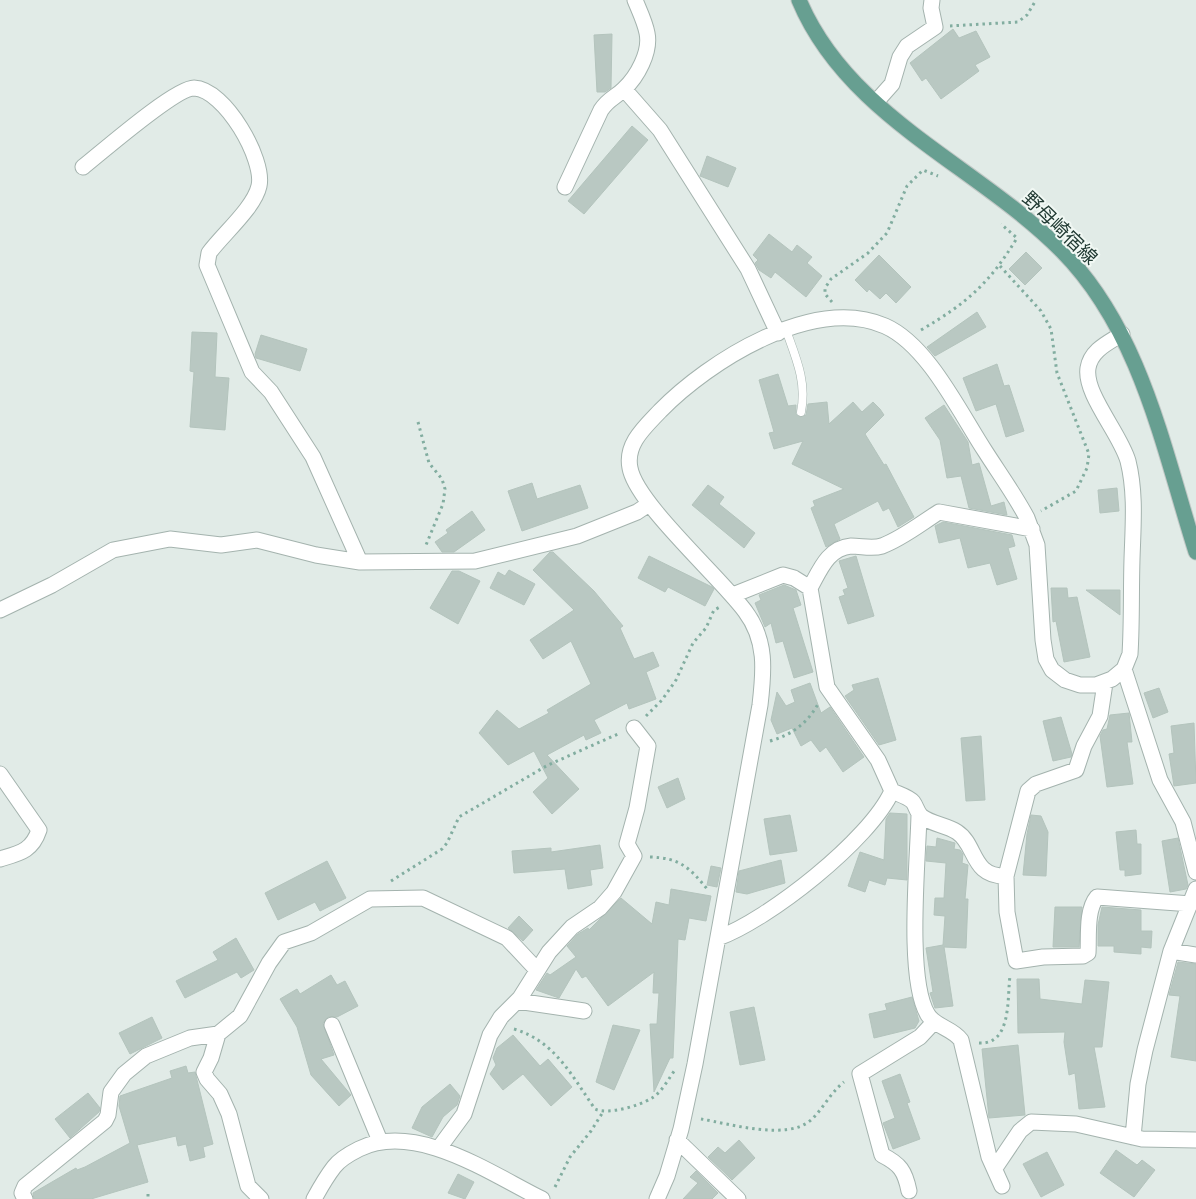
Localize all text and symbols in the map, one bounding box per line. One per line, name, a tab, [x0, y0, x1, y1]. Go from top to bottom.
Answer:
street label: 野母崎宿線	[1018, 187, 1102, 269]

